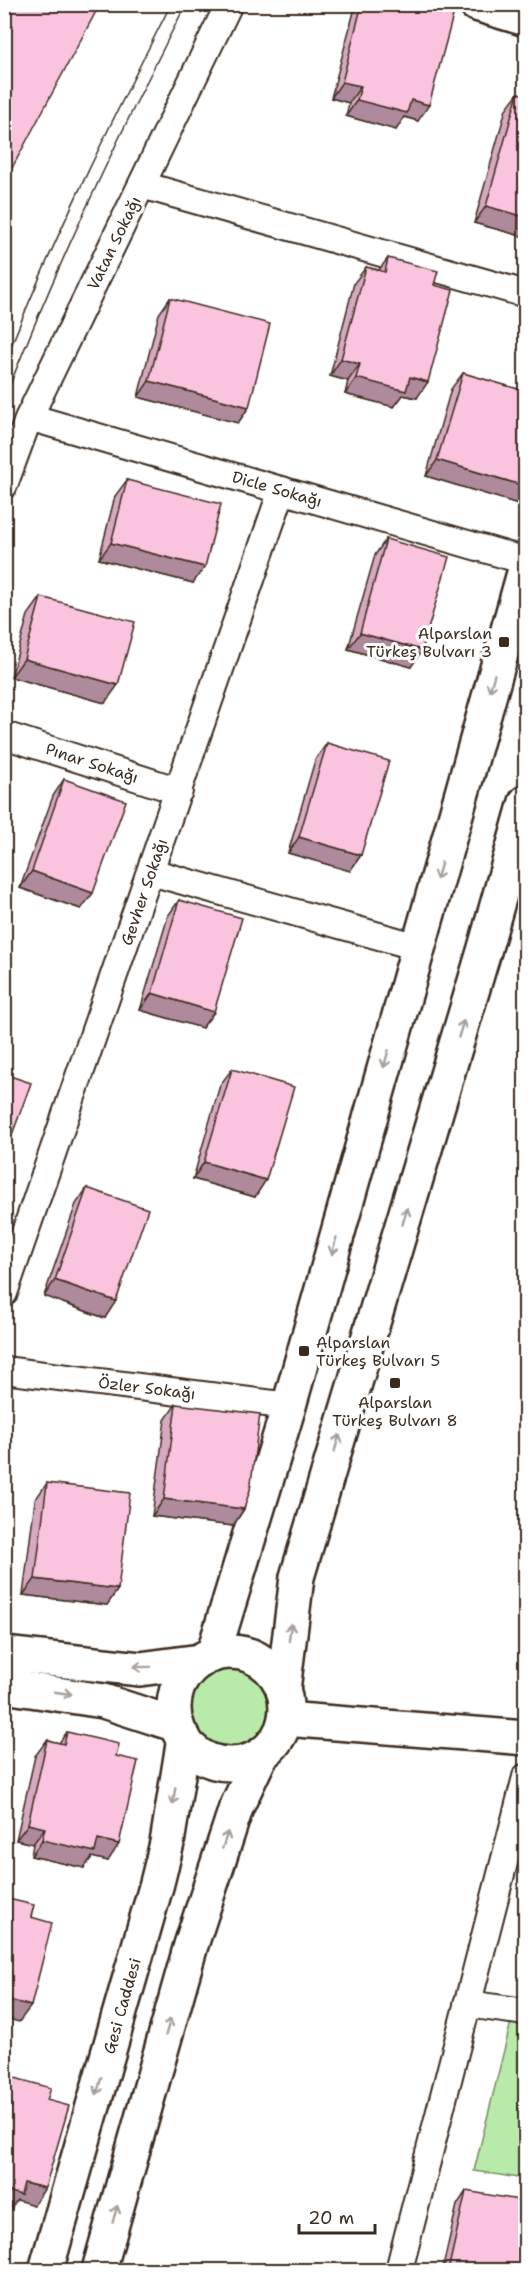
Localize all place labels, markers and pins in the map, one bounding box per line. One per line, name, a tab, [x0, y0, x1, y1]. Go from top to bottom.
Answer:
place label: Alparslan Türkeş Bulvarı 3	[366, 623, 492, 662]
marker: Alparslan Türkeş Bulvarı 3	[497, 635, 511, 649]
place label: Alparslan Türkeş Bulvarı 5	[316, 1332, 440, 1371]
marker: Alparslan Türkeş Bulvarı 5	[297, 1344, 311, 1358]
marker: Alparslan Türkeş Bulvarı 8	[388, 1376, 402, 1390]
place label: Alparslan Türkeş Bulvarı 8	[332, 1392, 458, 1431]

